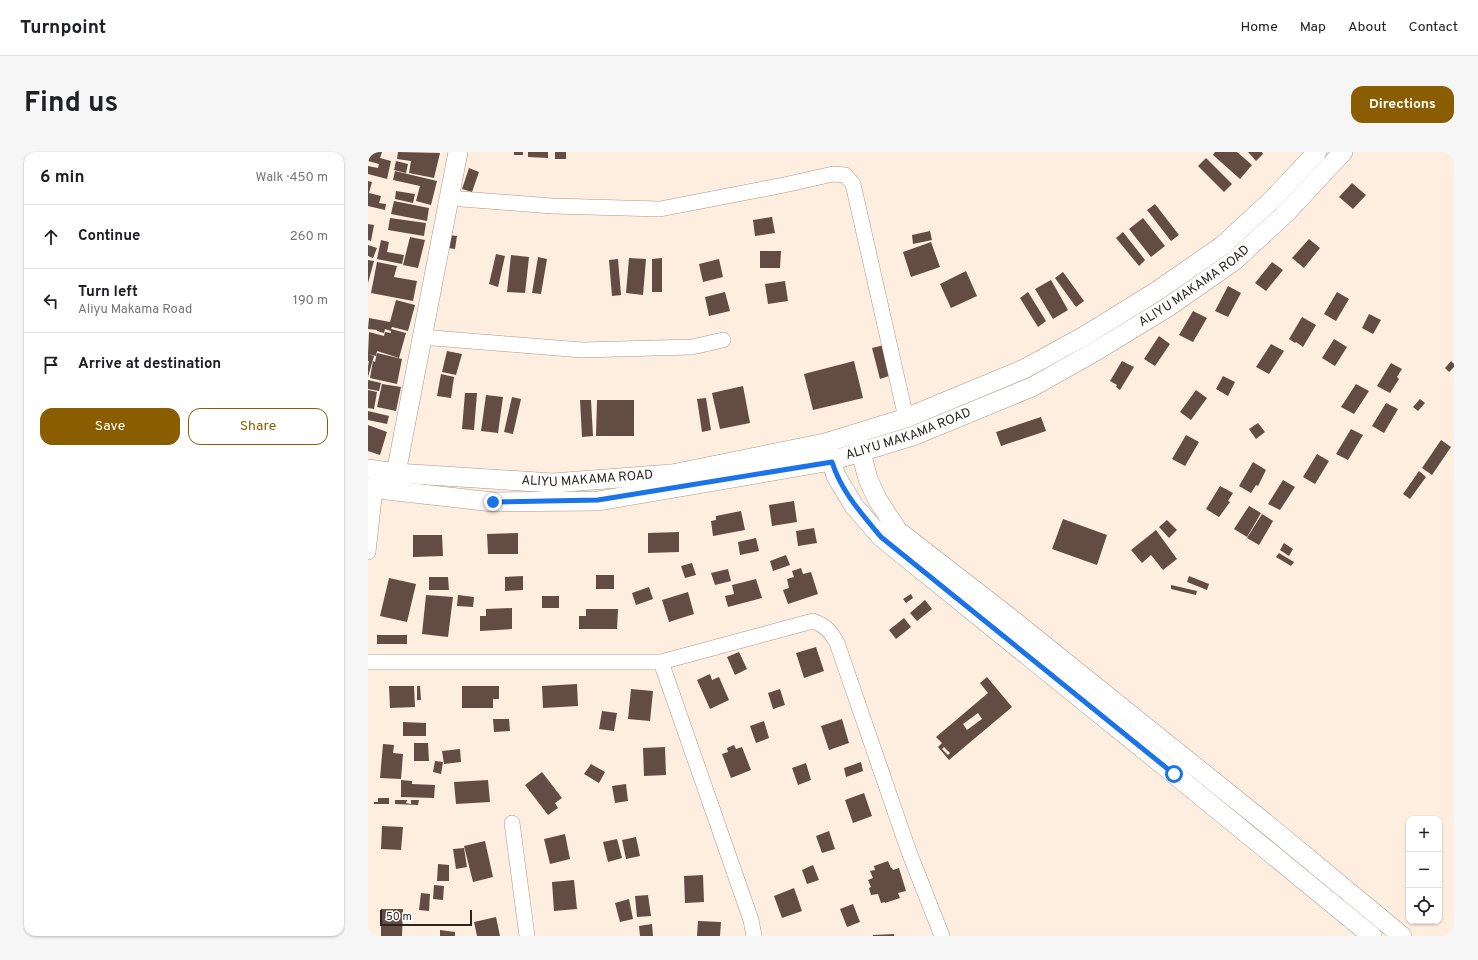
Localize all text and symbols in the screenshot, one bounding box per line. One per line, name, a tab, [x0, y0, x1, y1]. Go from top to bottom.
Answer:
text: Turnpoint	[20, 16, 106, 40]
text: Home	[1241, 19, 1278, 36]
text: Map	[1300, 19, 1326, 36]
text: About	[1348, 19, 1387, 36]
text: Contact	[1409, 19, 1458, 36]
text: Find us	[24, 86, 118, 122]
button: Directions	[1351, 86, 1454, 123]
text: 6 min	[40, 167, 84, 189]
text: Walk · 450 m	[256, 170, 328, 186]
icon: ahead	[40, 226, 62, 248]
text: Continue	[78, 227, 140, 246]
text: 260 m	[290, 229, 328, 245]
street label: ALIYU MAKAMA ROAD	[1136, 242, 1254, 331]
text: Turn left	[78, 283, 138, 302]
icon: left	[40, 290, 62, 312]
text: 190 m	[293, 293, 328, 309]
text: Aliyu Makama Road	[78, 302, 192, 318]
icon: arrive	[40, 354, 62, 376]
text: Arrive at destination	[78, 355, 221, 374]
street label: ALIYU MAKAMA ROAD	[844, 405, 974, 464]
button: Save	[40, 408, 180, 445]
button: Share	[188, 408, 328, 445]
street label: ALIYU MAKAMA ROAD	[521, 467, 654, 491]
route end	[484, 493, 502, 511]
route start	[1165, 765, 1183, 783]
map controls	[1406, 816, 1442, 924]
button: +	[1406, 816, 1442, 852]
button: −	[1406, 852, 1442, 888]
button: locate	[1406, 888, 1442, 924]
scale bar	[380, 908, 472, 927]
text: 50 m	[386, 910, 412, 924]

